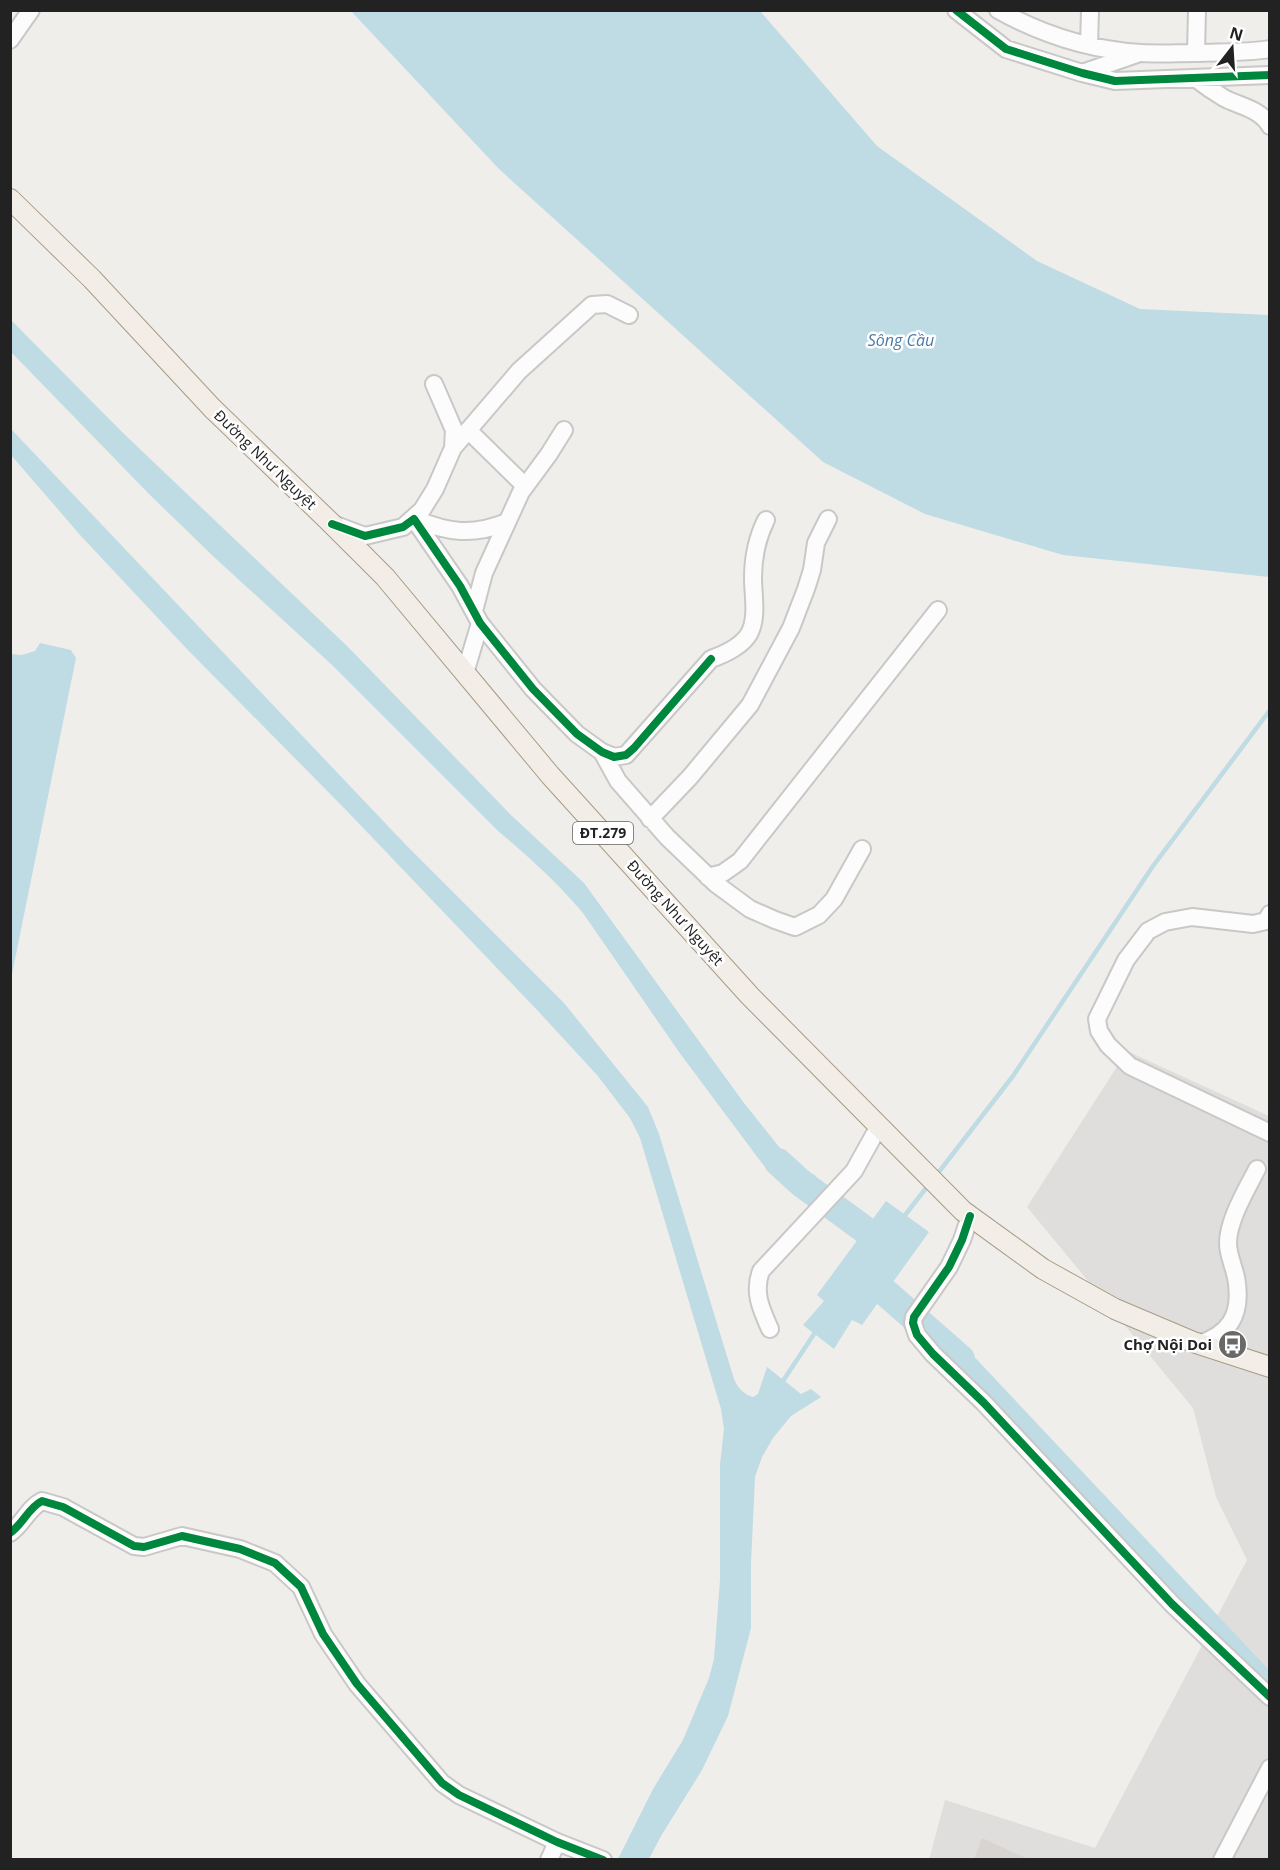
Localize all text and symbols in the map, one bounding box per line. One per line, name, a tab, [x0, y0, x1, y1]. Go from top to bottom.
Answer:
north arrow	[1202, 18, 1262, 78]
text: N	[1227, 21, 1246, 46]
water label: Sông Cầu	[868, 329, 934, 351]
street label: Đường Như Nguyệt	[210, 405, 321, 514]
road number: ĐT.279	[573, 822, 633, 844]
street label: Đường Như Nguyệt	[623, 855, 729, 969]
bus stop icon: Chợ Nội Doi	[1217, 1329, 1249, 1361]
place label: Chợ Nội Doi	[1124, 1334, 1212, 1354]

